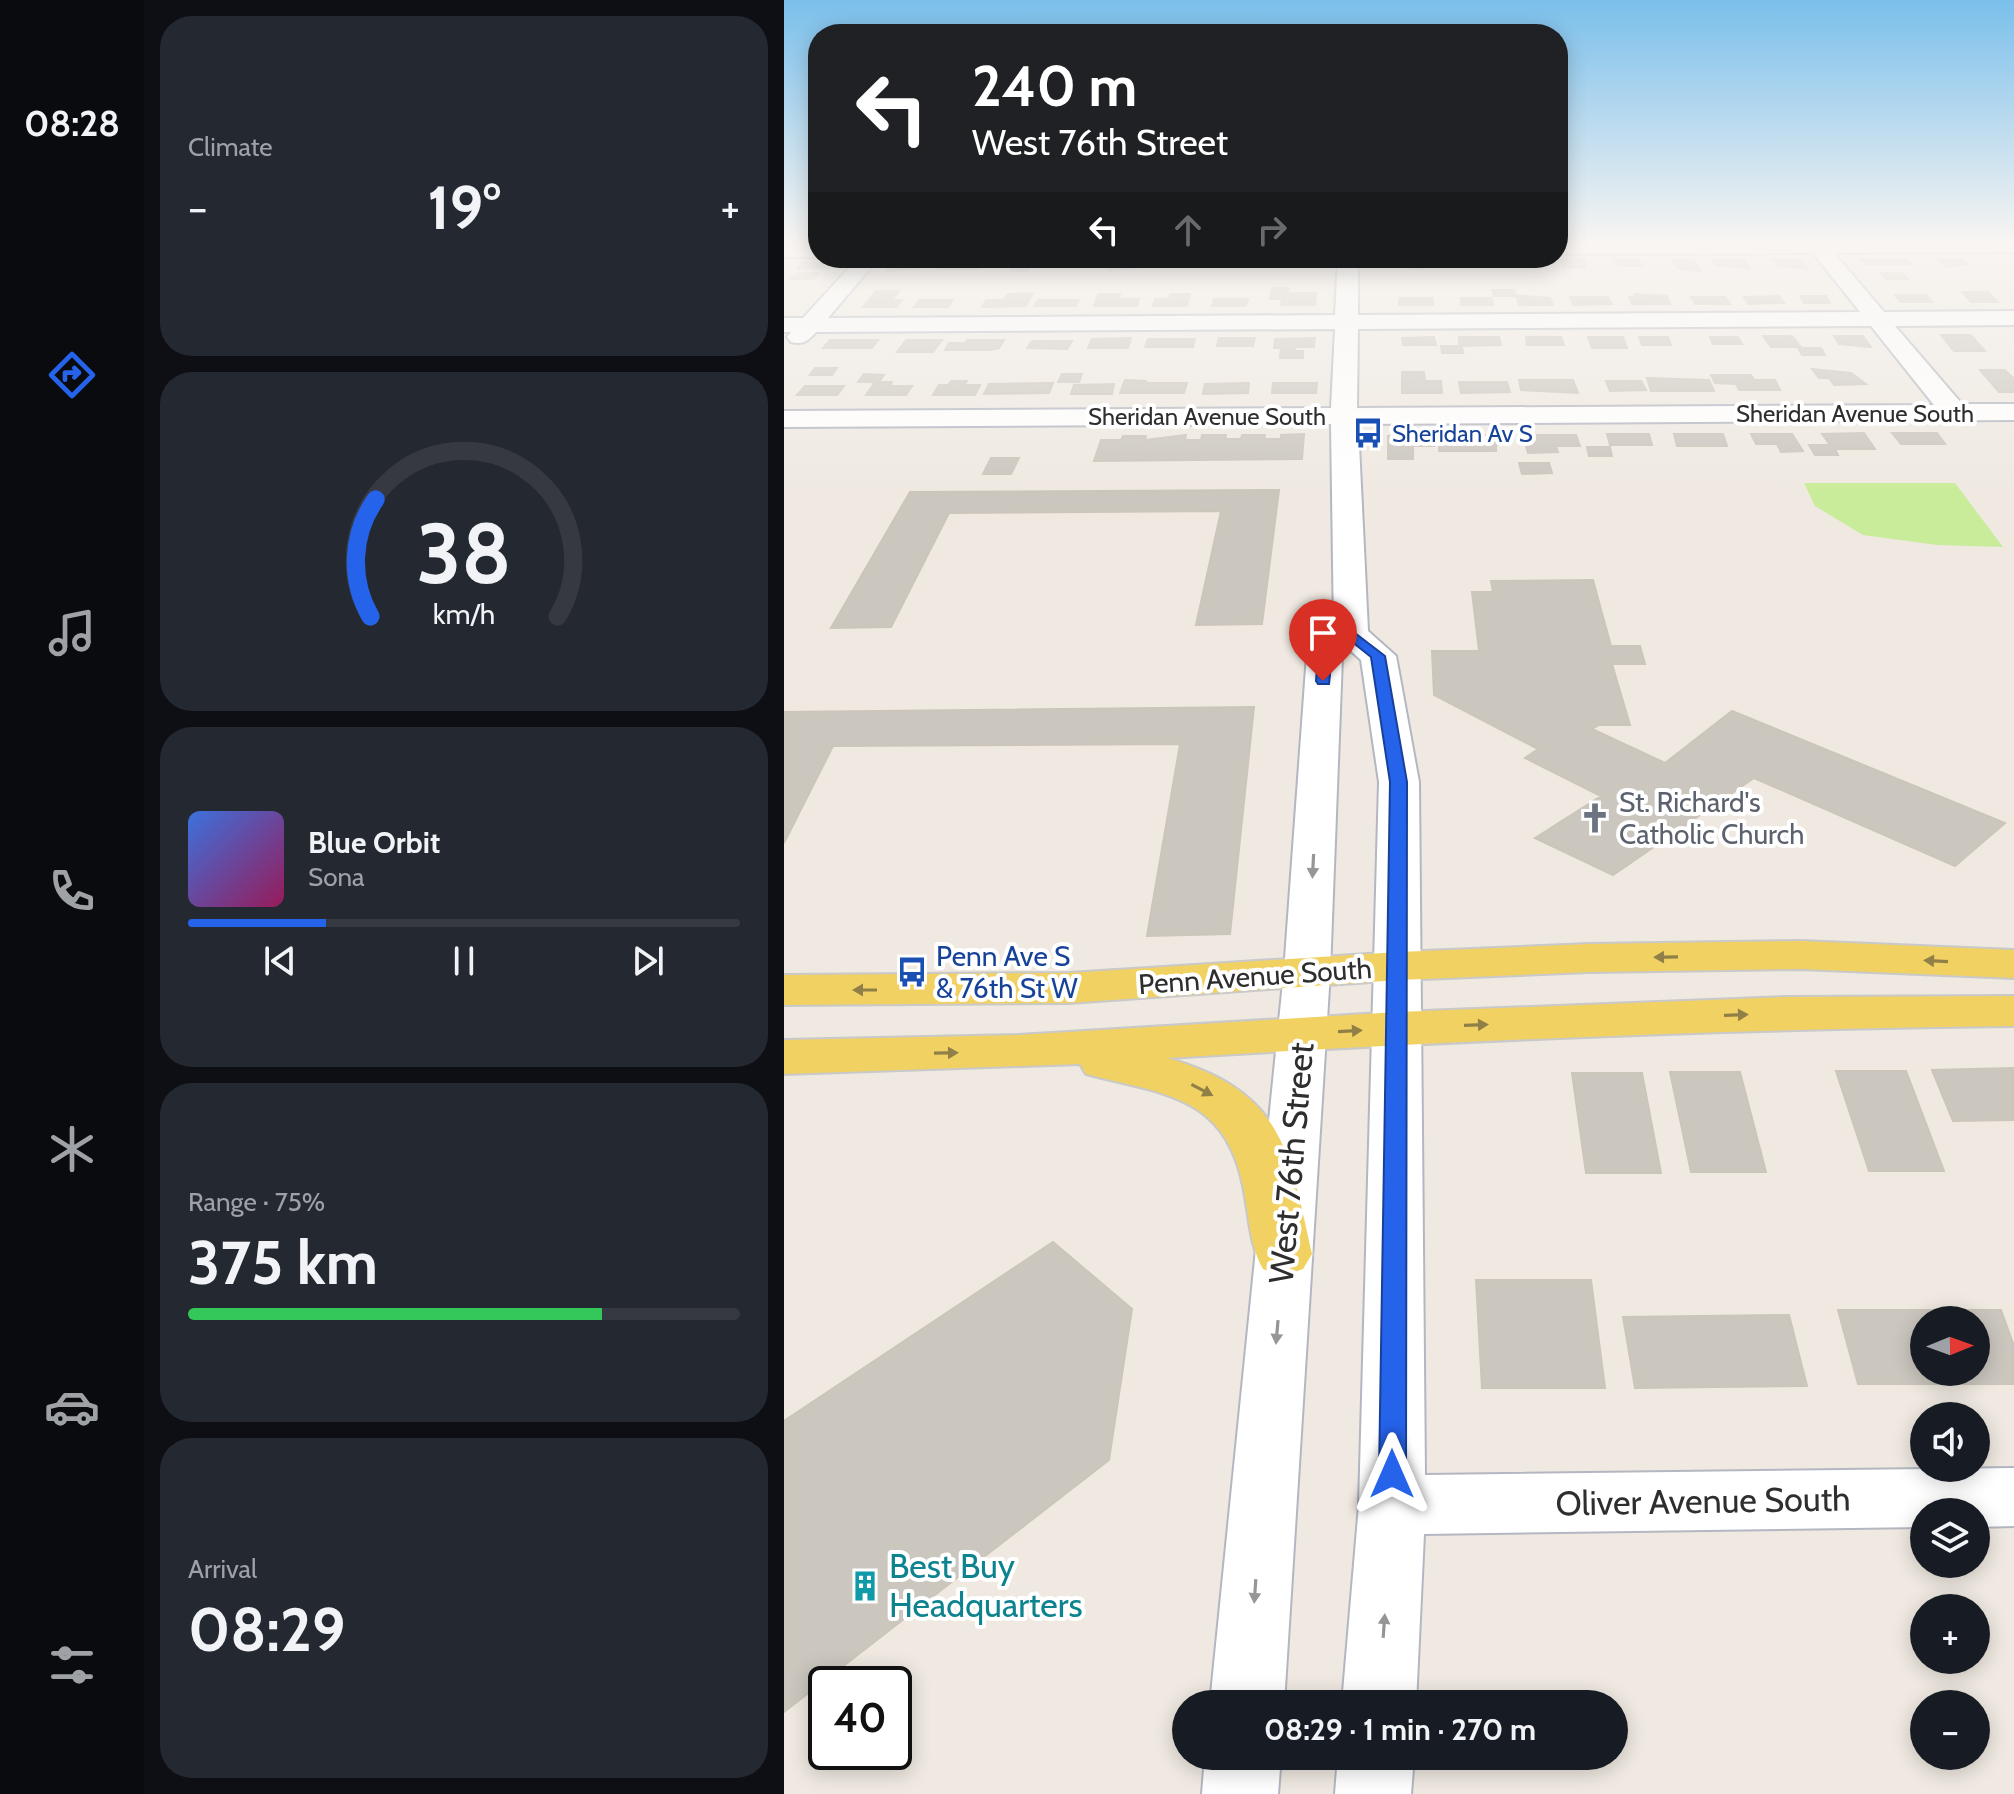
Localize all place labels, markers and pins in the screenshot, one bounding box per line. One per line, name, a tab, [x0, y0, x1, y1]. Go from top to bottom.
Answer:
bus stop icon: Sheridan Av S	[1351, 416, 1385, 450]
place label: Sheridan Av S	[1392, 419, 1533, 448]
pin	[1289, 599, 1357, 681]
place label: St. Richard's Catholic Church	[1619, 785, 1804, 851]
church icon: St. Richard's Catholic Church	[1578, 801, 1612, 835]
place label: Penn Ave S & 76th St W	[936, 939, 1078, 1005]
bus stop icon: Penn Ave S & 76th St W	[895, 955, 929, 989]
place label: Best Buy Headquarters	[889, 1545, 1083, 1626]
building icon: Best Buy Headquarters	[848, 1569, 882, 1603]

